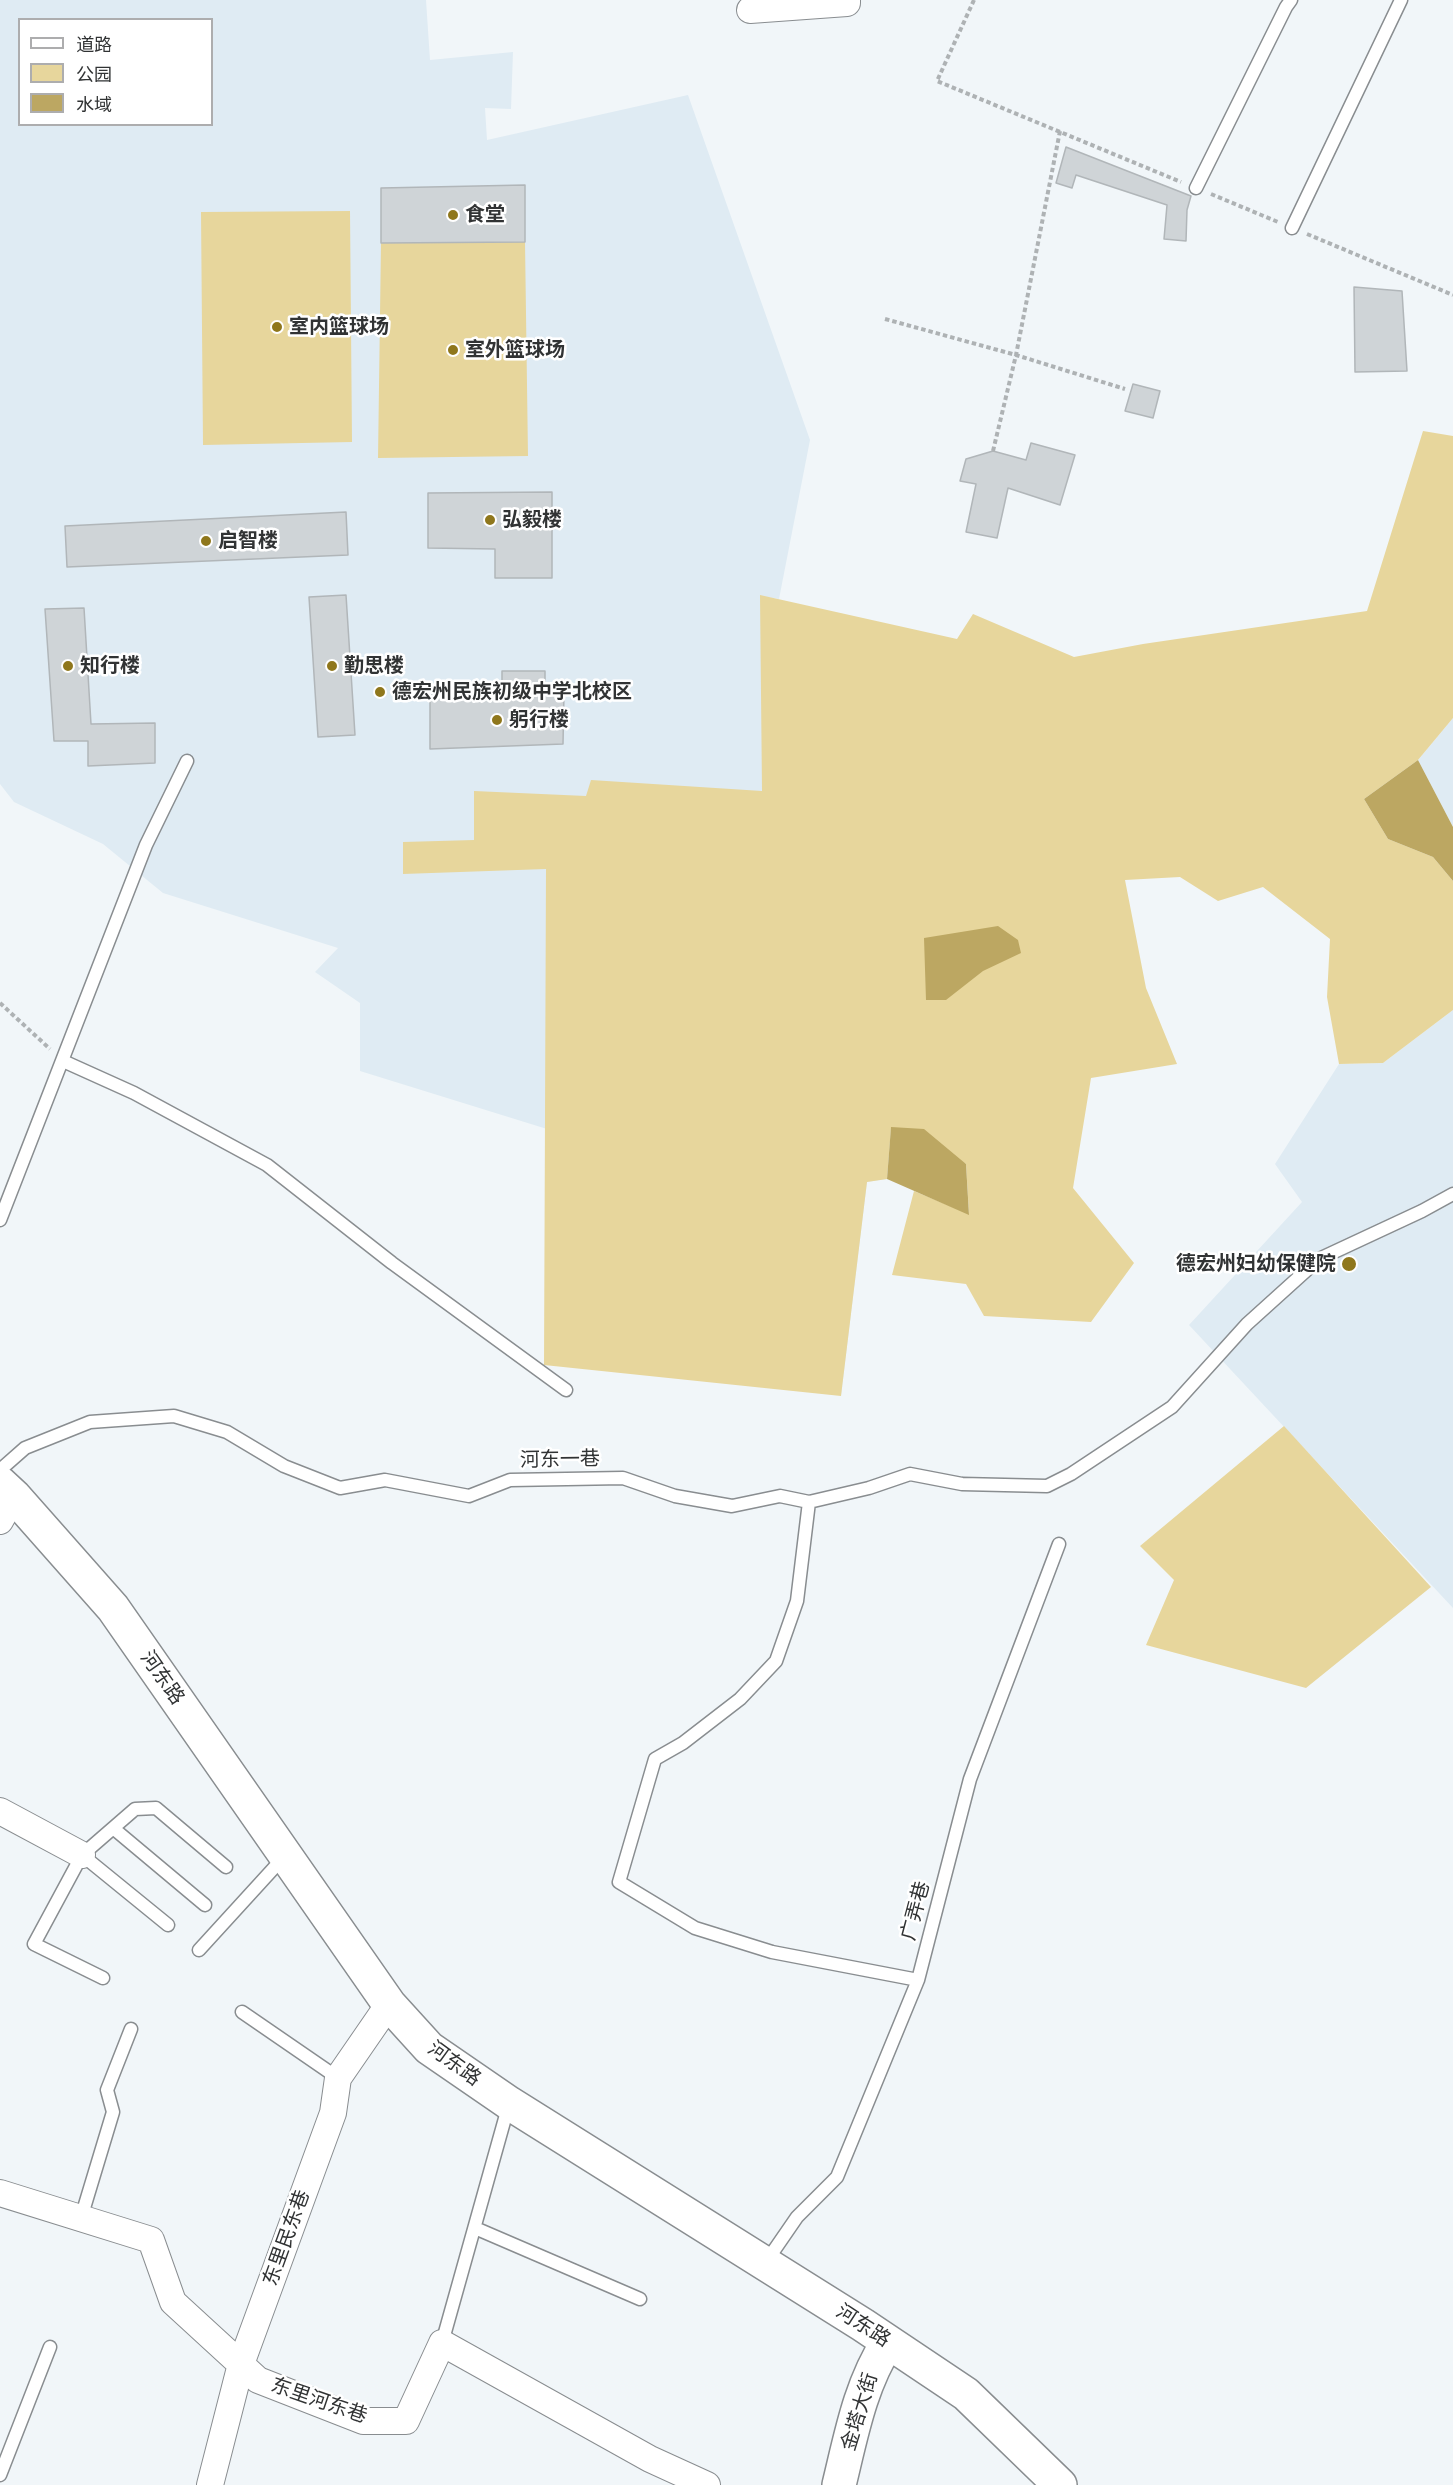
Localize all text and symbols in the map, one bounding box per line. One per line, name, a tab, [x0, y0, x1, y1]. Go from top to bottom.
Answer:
legend	[18, 18, 213, 126]
text: 道路	[76, 32, 112, 56]
text: 公园	[76, 62, 112, 86]
text: 水域	[76, 92, 112, 116]
place label: 食堂	[465, 203, 505, 227]
marker: 食堂	[446, 208, 460, 222]
place label: 室内篮球场	[289, 315, 389, 339]
marker: 室内篮球场	[270, 320, 284, 334]
place label: 室外篮球场	[465, 338, 565, 362]
marker: 室外篮球场	[446, 343, 460, 357]
place label: 弘毅楼	[502, 508, 562, 532]
marker: 弘毅楼	[483, 513, 497, 527]
place label: 启智楼	[218, 529, 278, 553]
marker: 启智楼	[199, 534, 213, 548]
place label: 知行楼	[80, 654, 140, 678]
place label: 勤思楼	[344, 654, 404, 678]
marker: 知行楼	[61, 659, 75, 673]
marker: 勤思楼	[325, 659, 339, 673]
place label: 德宏州民族初级中学北校区	[392, 680, 632, 704]
marker: 德宏州民族初级中学北校区	[373, 685, 387, 699]
place label: 躬行楼	[509, 708, 569, 732]
marker: 躬行楼	[490, 713, 504, 727]
place label: 德宏州妇幼保健院	[1176, 1252, 1336, 1276]
marker: 德宏州妇幼保健院	[1340, 1255, 1358, 1273]
street label: 河东一巷	[520, 1447, 600, 1473]
street label: 河东路	[135, 1647, 189, 1709]
street label: 广弄巷	[897, 1879, 935, 1943]
street label: 河东路	[423, 2037, 485, 2091]
street label: 东里民东巷	[259, 2187, 315, 2289]
street label: 河东路	[831, 2300, 895, 2352]
street label: 金塔大街	[837, 2370, 883, 2454]
street label: 东里河东巷	[268, 2373, 370, 2429]

